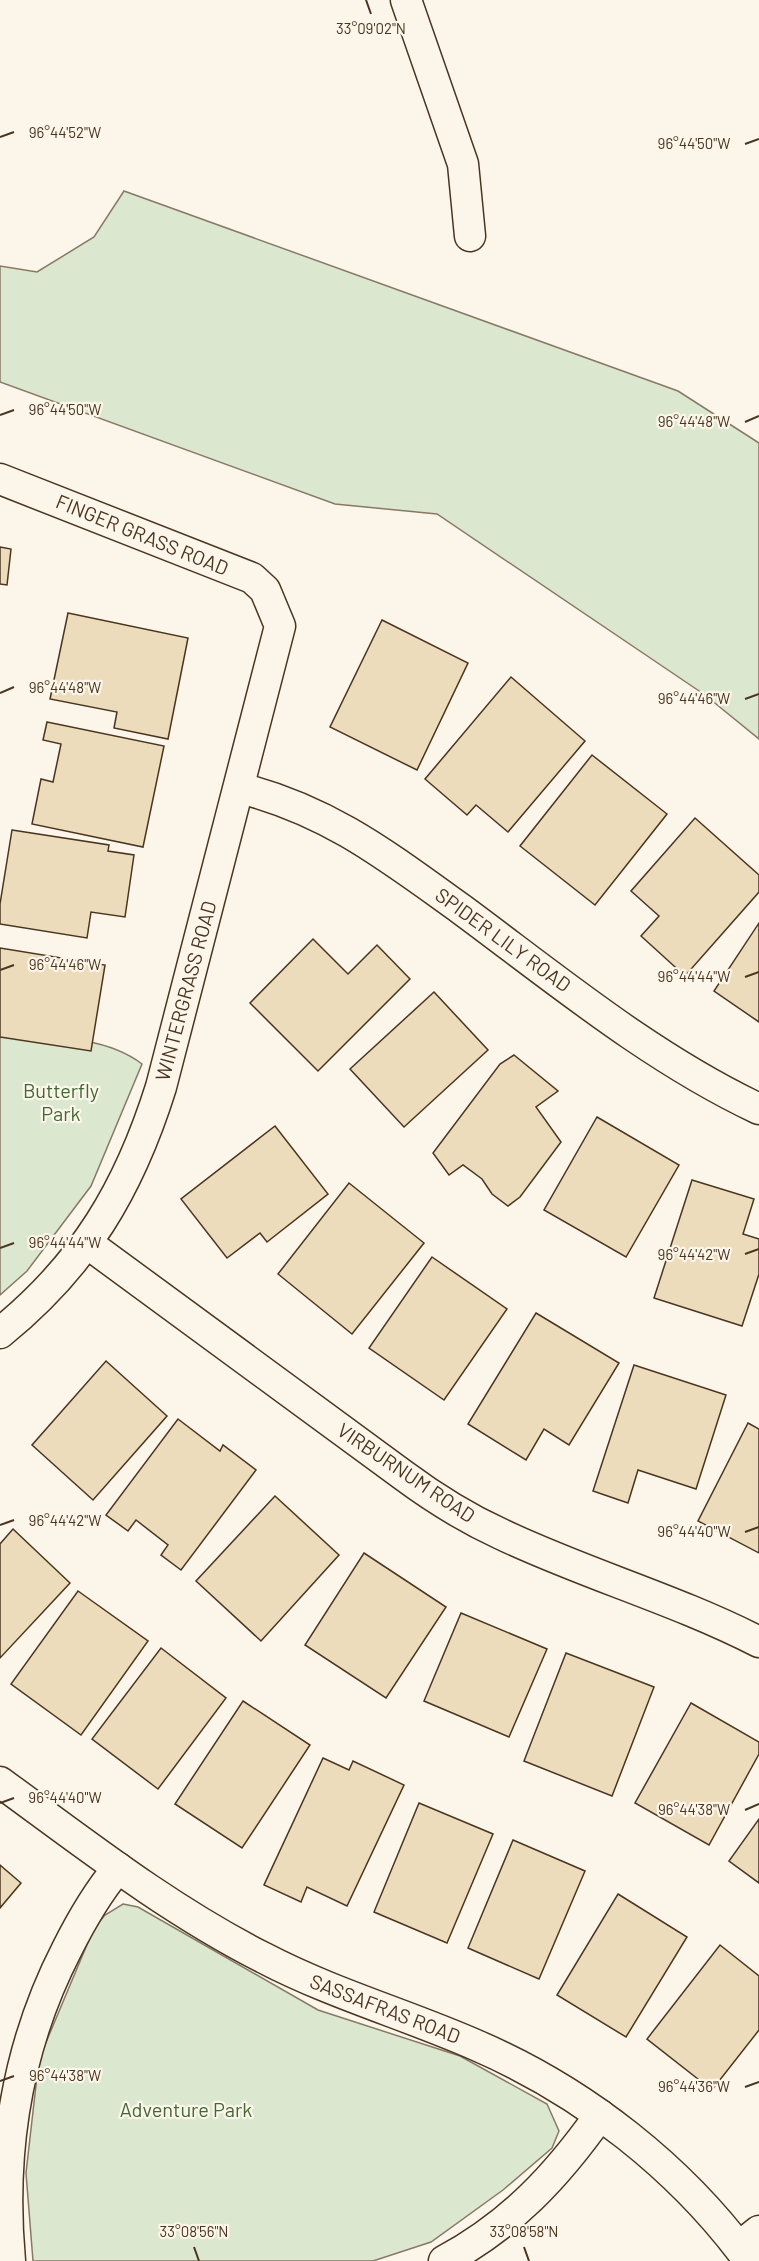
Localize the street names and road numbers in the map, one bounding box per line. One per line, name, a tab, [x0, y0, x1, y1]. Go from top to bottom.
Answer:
street label: FINGER GRASS ROAD	[53, 489, 232, 580]
street label: SPIDER LILY ROAD	[431, 882, 576, 996]
street label: WINTERGRASS ROAD	[149, 898, 221, 1083]
street label: VIRBURNUM ROAD	[333, 1417, 480, 1527]
street label: SASSAFRAS ROAD	[307, 1968, 464, 2048]

